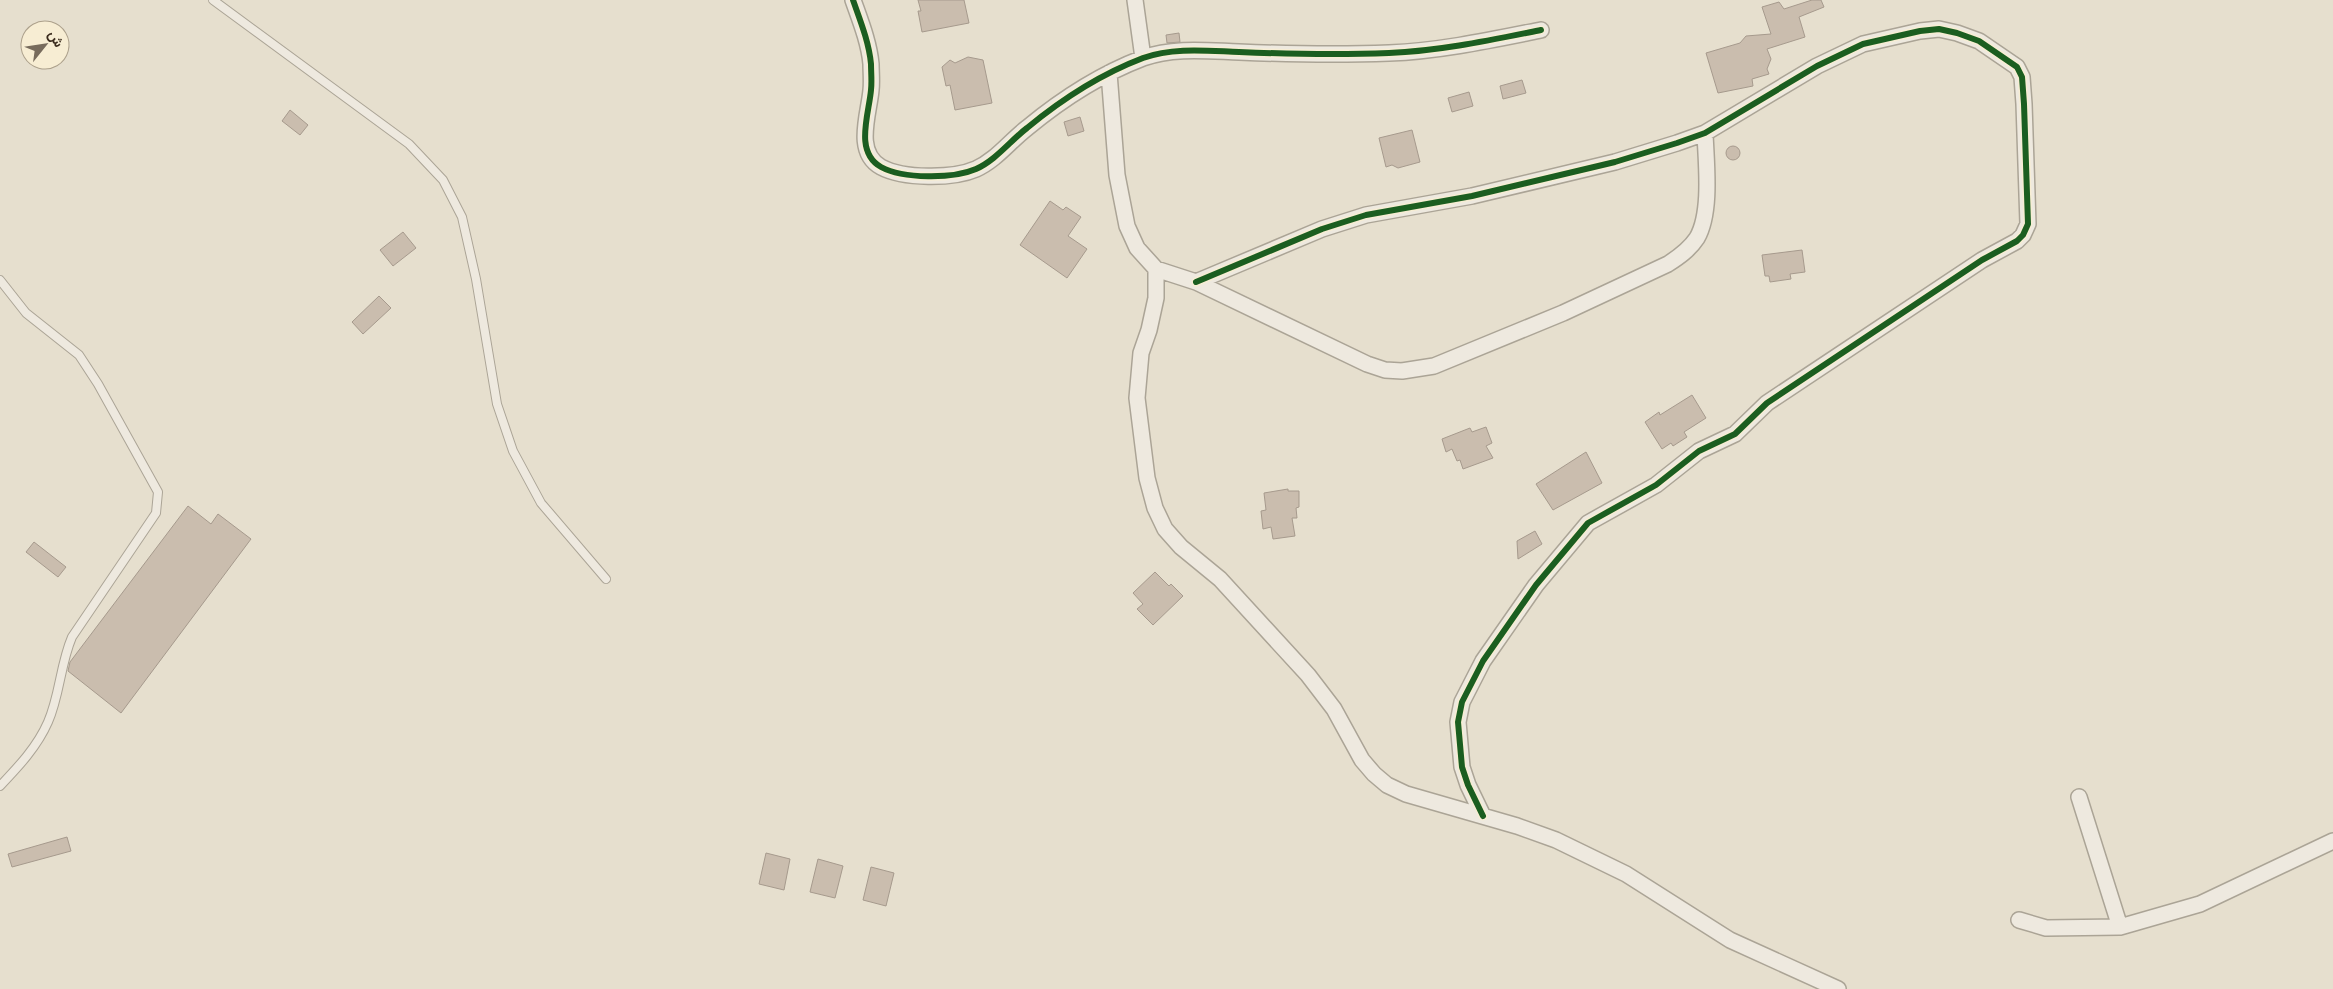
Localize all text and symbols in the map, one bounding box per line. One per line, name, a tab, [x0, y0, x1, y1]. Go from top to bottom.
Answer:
north arrow	[20, 20, 70, 70]
text: ش	[41, 27, 68, 52]

